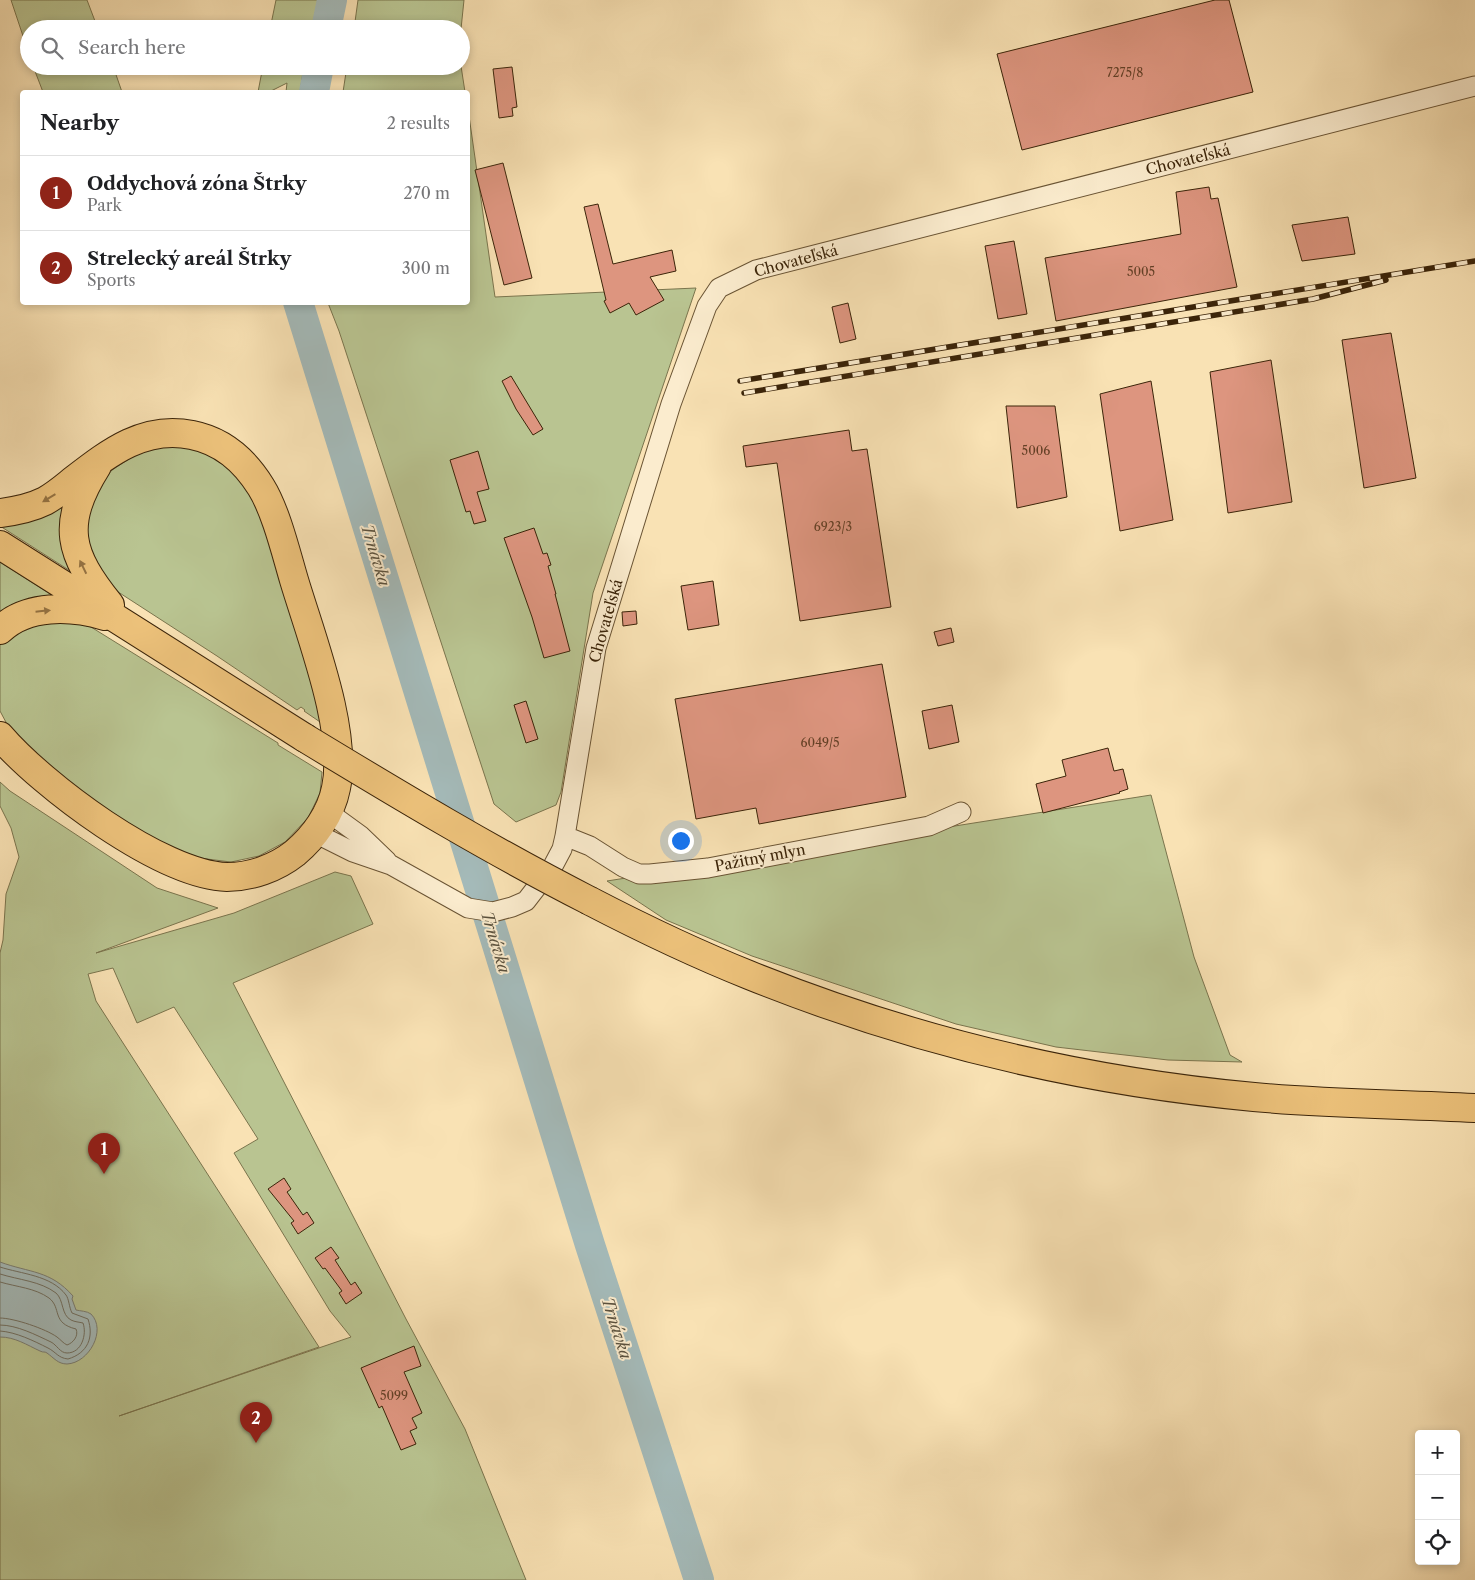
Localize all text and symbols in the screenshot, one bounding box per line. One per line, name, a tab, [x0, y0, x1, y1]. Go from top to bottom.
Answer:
search box	[20, 20, 470, 75]
icon: search	[38, 34, 66, 62]
text: Search here	[78, 36, 186, 59]
house number: 7275/8	[1107, 65, 1143, 80]
text: Nearby	[40, 110, 119, 135]
text: 2 results	[387, 113, 450, 133]
street label: Chovateľská	[1144, 140, 1232, 179]
text: Oddychová zóna Štrky	[87, 172, 306, 195]
text: 1	[52, 183, 60, 203]
text: 270 m	[404, 183, 450, 203]
text: Park	[87, 195, 122, 215]
street label: Chovateľská	[752, 240, 840, 281]
text: Strelecký areál Štrky	[87, 247, 291, 270]
text: 2	[51, 258, 61, 278]
text: 300 m	[402, 258, 450, 278]
house number: 5005	[1127, 264, 1155, 279]
text: Sports	[87, 270, 136, 290]
house number: 5006	[1022, 443, 1050, 458]
one-way arrow	[42, 493, 56, 502]
house number: 6923/3	[814, 519, 852, 534]
water label: Trnávka	[357, 522, 395, 589]
one-way arrow	[79, 560, 87, 574]
street label: Chovateľská	[584, 577, 627, 665]
one-way arrow	[36, 607, 52, 615]
house number: 6049/5	[801, 735, 840, 750]
your location	[668, 828, 694, 854]
street label: Pažitný mlyn	[713, 839, 808, 876]
water label: Trnávka	[477, 909, 515, 976]
pin: 1	[88, 1133, 120, 1174]
water label: Trnávka	[598, 1295, 637, 1362]
house number: 5099	[380, 1388, 408, 1403]
pin: 2	[240, 1402, 272, 1443]
map controls	[1415, 1430, 1460, 1565]
button: +	[1415, 1430, 1460, 1475]
button: −	[1415, 1475, 1460, 1520]
button: locate	[1415, 1520, 1460, 1565]

